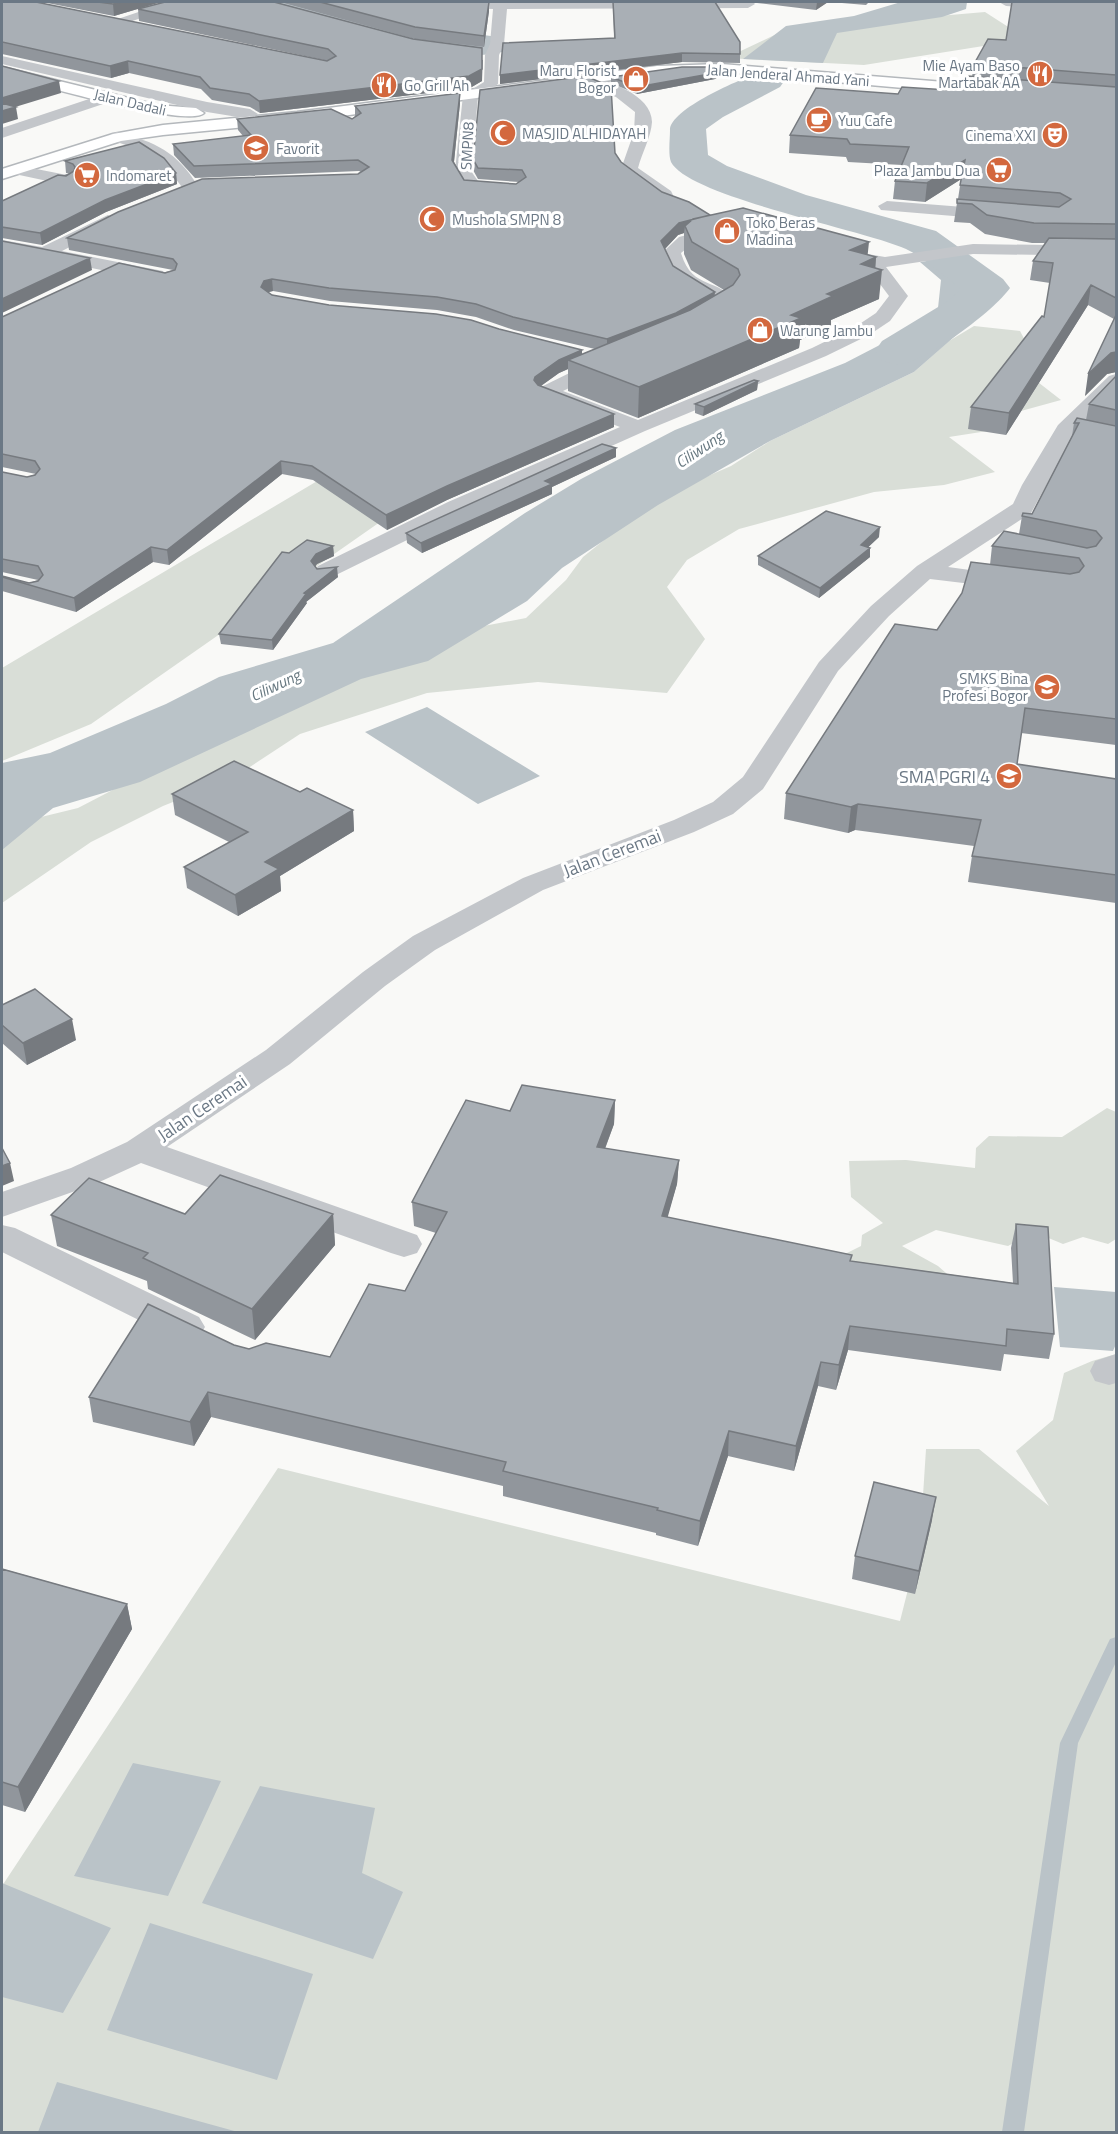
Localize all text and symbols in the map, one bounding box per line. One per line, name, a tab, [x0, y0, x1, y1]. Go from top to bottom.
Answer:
place label: Mie Ayam Baso Martabak AA	[922, 54, 1020, 94]
street label: Jalan Jenderal Ahmad Yani	[706, 58, 870, 92]
place label: Maru Florist Bogor	[539, 59, 617, 99]
restaurant icon: Mie Ayam Baso Martabak AA	[1025, 59, 1055, 89]
shop icon: Maru Florist Bogor	[621, 64, 651, 94]
restaurant icon: Go Grill Ah	[369, 70, 399, 100]
place label: Go Grill Ah	[404, 74, 469, 97]
street label: Jalan Dadali	[92, 83, 168, 121]
cafe icon: Yuu Cafe	[804, 105, 834, 135]
place label: Yuu Cafe	[838, 109, 893, 132]
mosque icon: MASJID ALHIDAYAH	[488, 118, 518, 148]
theatre icon: Cinema XXI	[1040, 120, 1070, 150]
street label: SMPN8	[454, 121, 480, 171]
place label: MASJID ALHIDAYAH	[522, 122, 646, 145]
place label: Cinema XXI	[965, 124, 1036, 147]
school or university icon: Favorit	[241, 133, 271, 163]
place label: Favorit	[276, 137, 320, 160]
supermarket icon: Plaza Jambu Dua	[984, 155, 1014, 185]
place label: Plaza Jambu Dua	[874, 159, 980, 182]
supermarket icon: Indomaret	[72, 160, 102, 190]
place label: Indomaret	[106, 164, 172, 187]
mosque icon: Mushola SMPN 8	[417, 204, 447, 234]
place label: Mushola SMPN 8	[452, 208, 561, 231]
place label: Toko Beras Madina	[746, 211, 815, 251]
shop icon: Toko Beras Madina	[712, 216, 742, 246]
shop icon: Warung Jambu	[745, 315, 775, 345]
place label: Warung Jambu	[780, 319, 873, 342]
water label: Ciliwung	[670, 423, 730, 474]
water label: Ciliwung	[246, 662, 306, 707]
place label: SMKS Bina Profesi Bogor	[942, 667, 1028, 707]
school or university icon: SMKS Bina Profesi Bogor	[1032, 672, 1062, 702]
school or university icon: SMA PGRI 4	[994, 761, 1024, 791]
place label: SMA PGRI 4	[899, 763, 990, 790]
street label: Jalan Ceremai	[559, 822, 665, 884]
street label: Jalan Ceremai	[152, 1068, 252, 1148]

